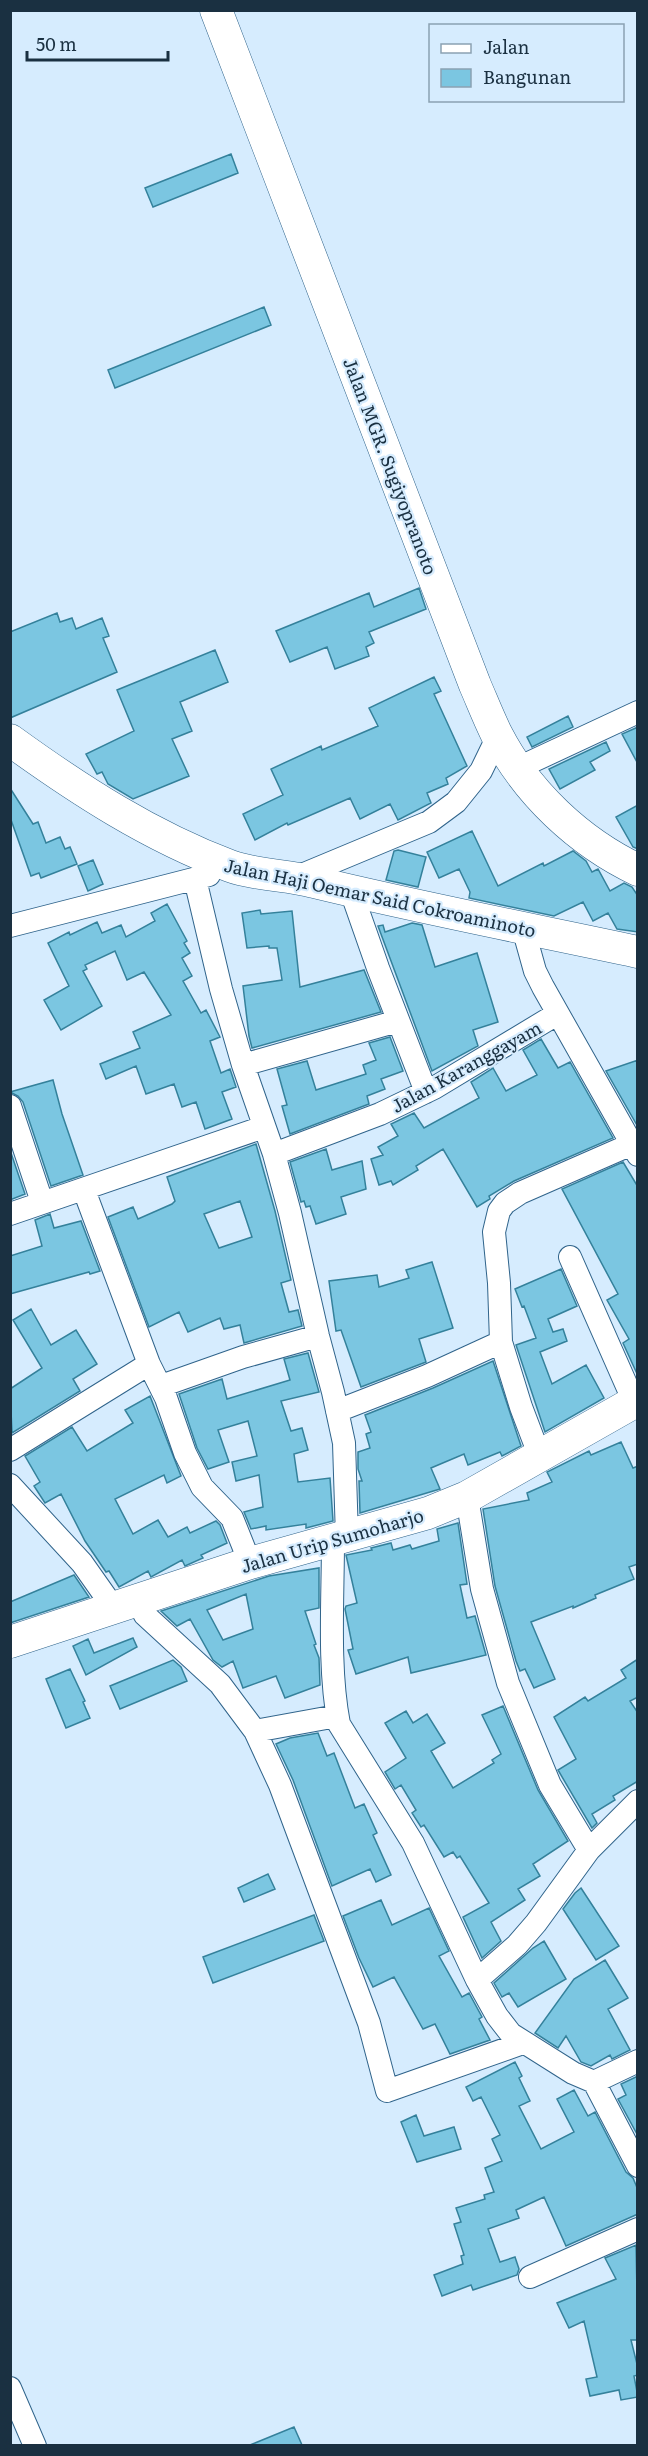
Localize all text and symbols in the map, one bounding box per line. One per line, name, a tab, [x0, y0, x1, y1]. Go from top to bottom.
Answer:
scale bar	[27, 24, 168, 62]
legend	[429, 24, 624, 102]
text: 50 m	[36, 30, 77, 57]
text: Jalan	[483, 33, 530, 60]
text: Bangunan	[483, 63, 571, 90]
street label: Jalan MGR. Sugiyopranoto	[337, 353, 445, 579]
street label: Jalan Haji Oemar Said Cokroaminoto	[222, 851, 538, 943]
street label: Jalan Karanggayam	[386, 1013, 546, 1119]
street label: Jalan Urip Sumoharjo	[237, 1501, 427, 1579]

